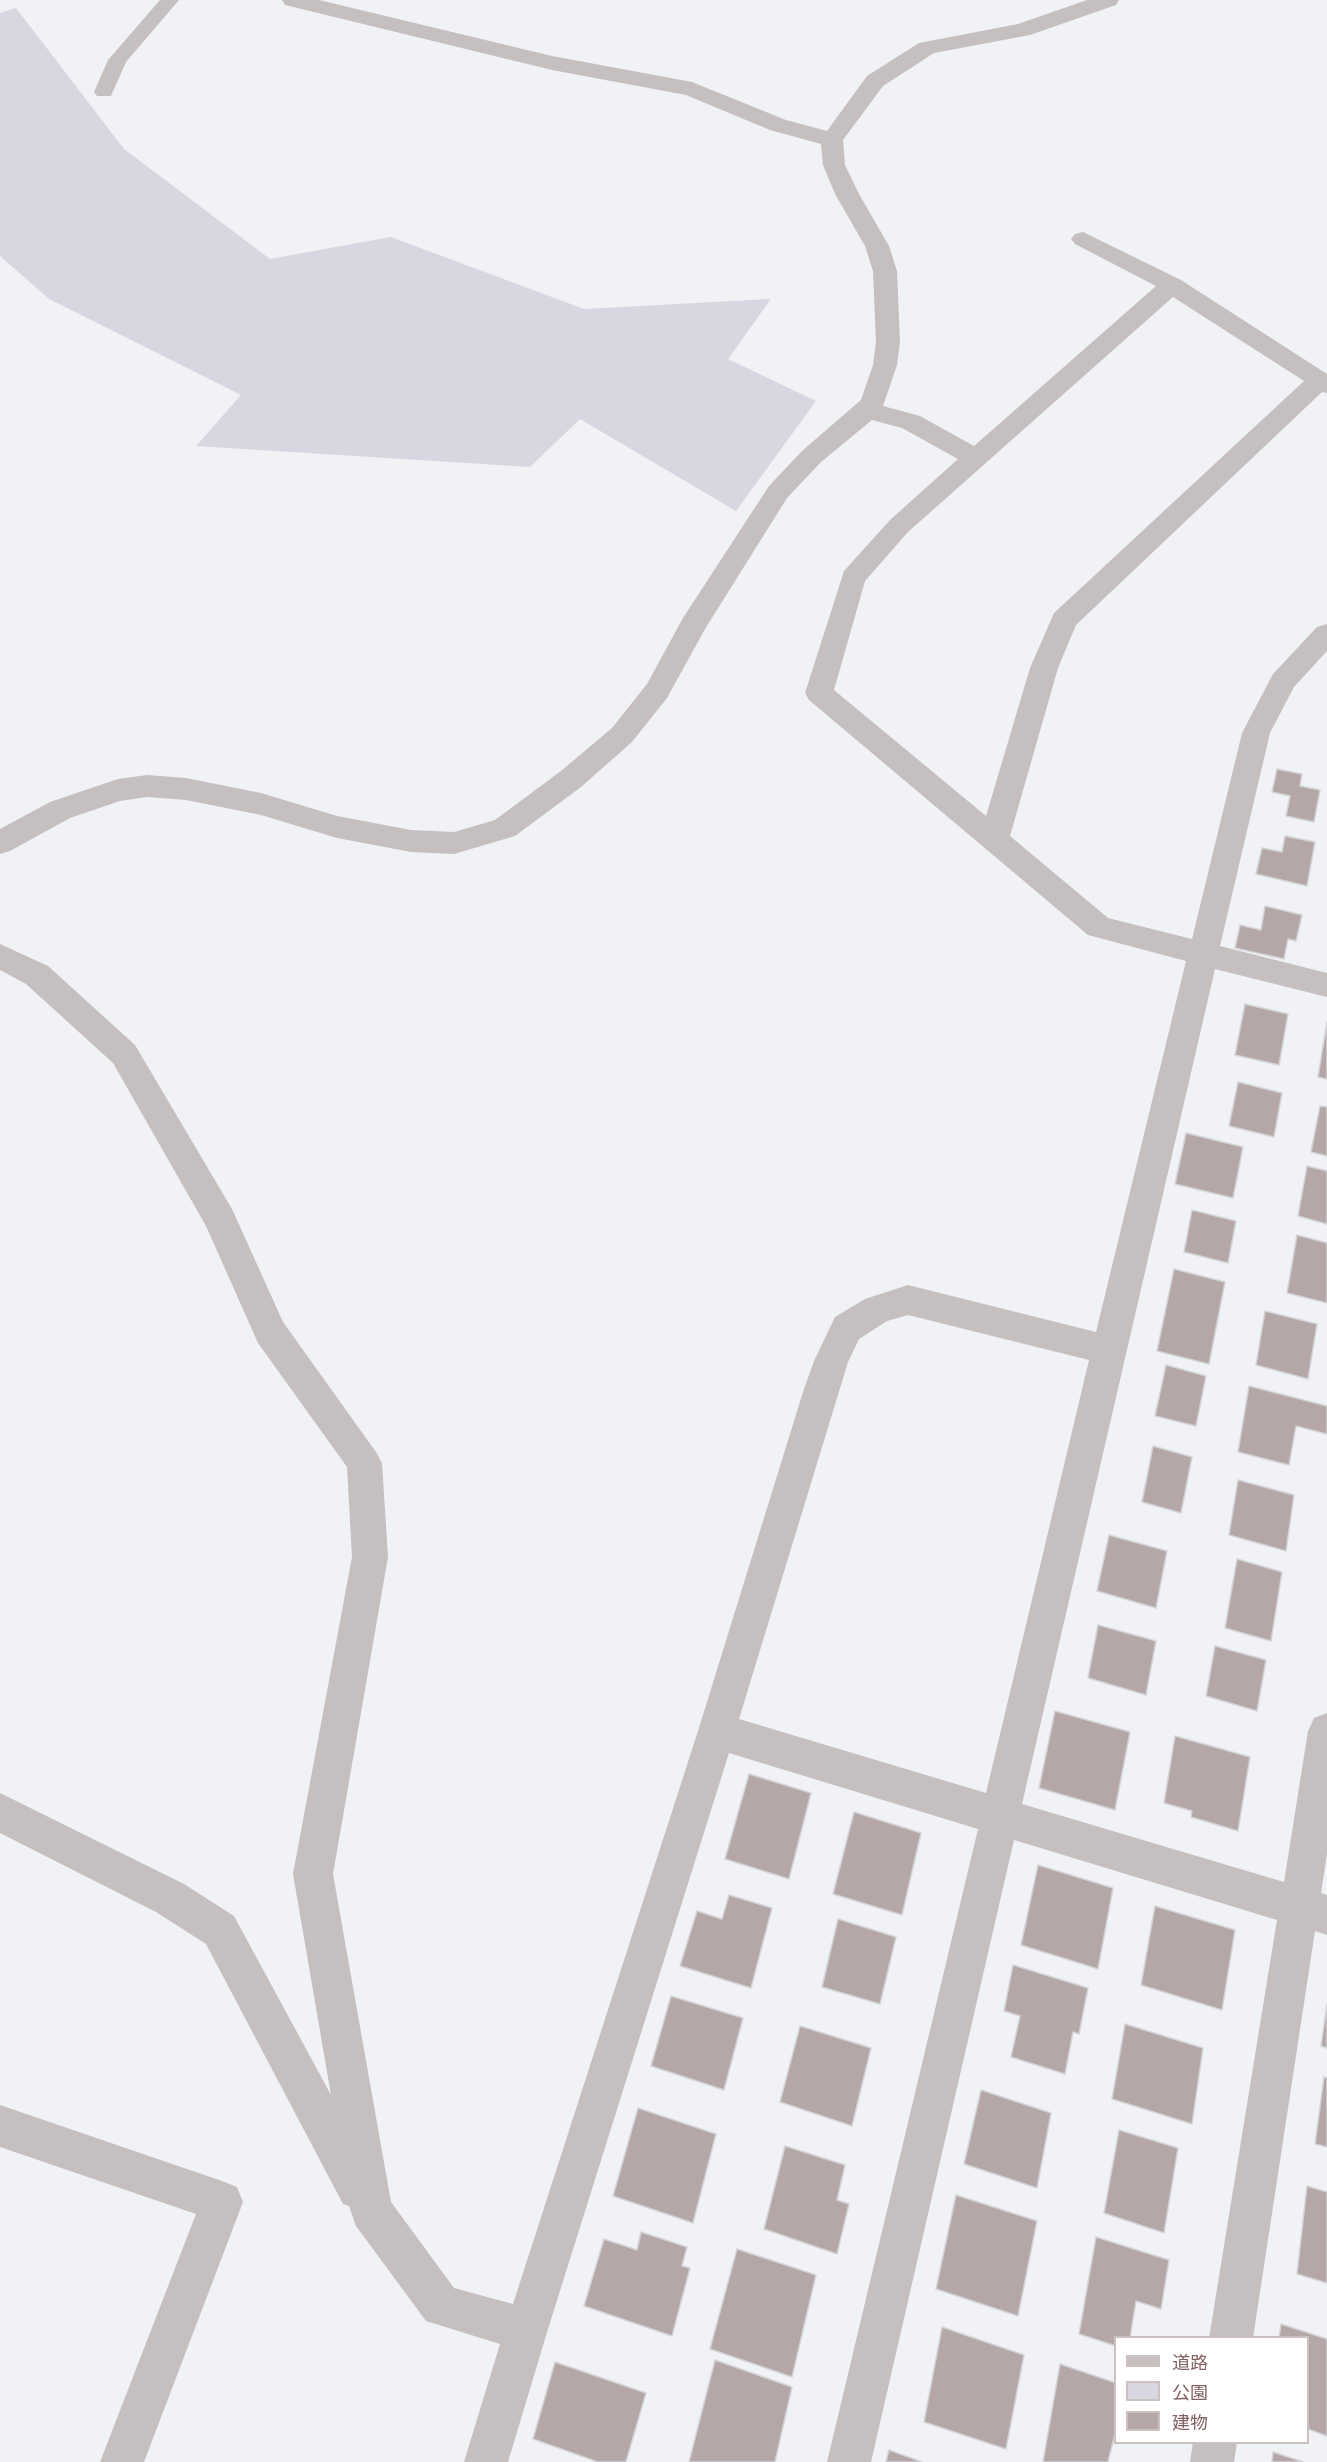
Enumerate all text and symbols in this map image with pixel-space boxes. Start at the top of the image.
legend [1114,2336,1309,2444]
text: 道路 [1172,2350,1208,2374]
text: 公園 [1172,2380,1208,2404]
text: 建物 [1172,2410,1208,2434]

